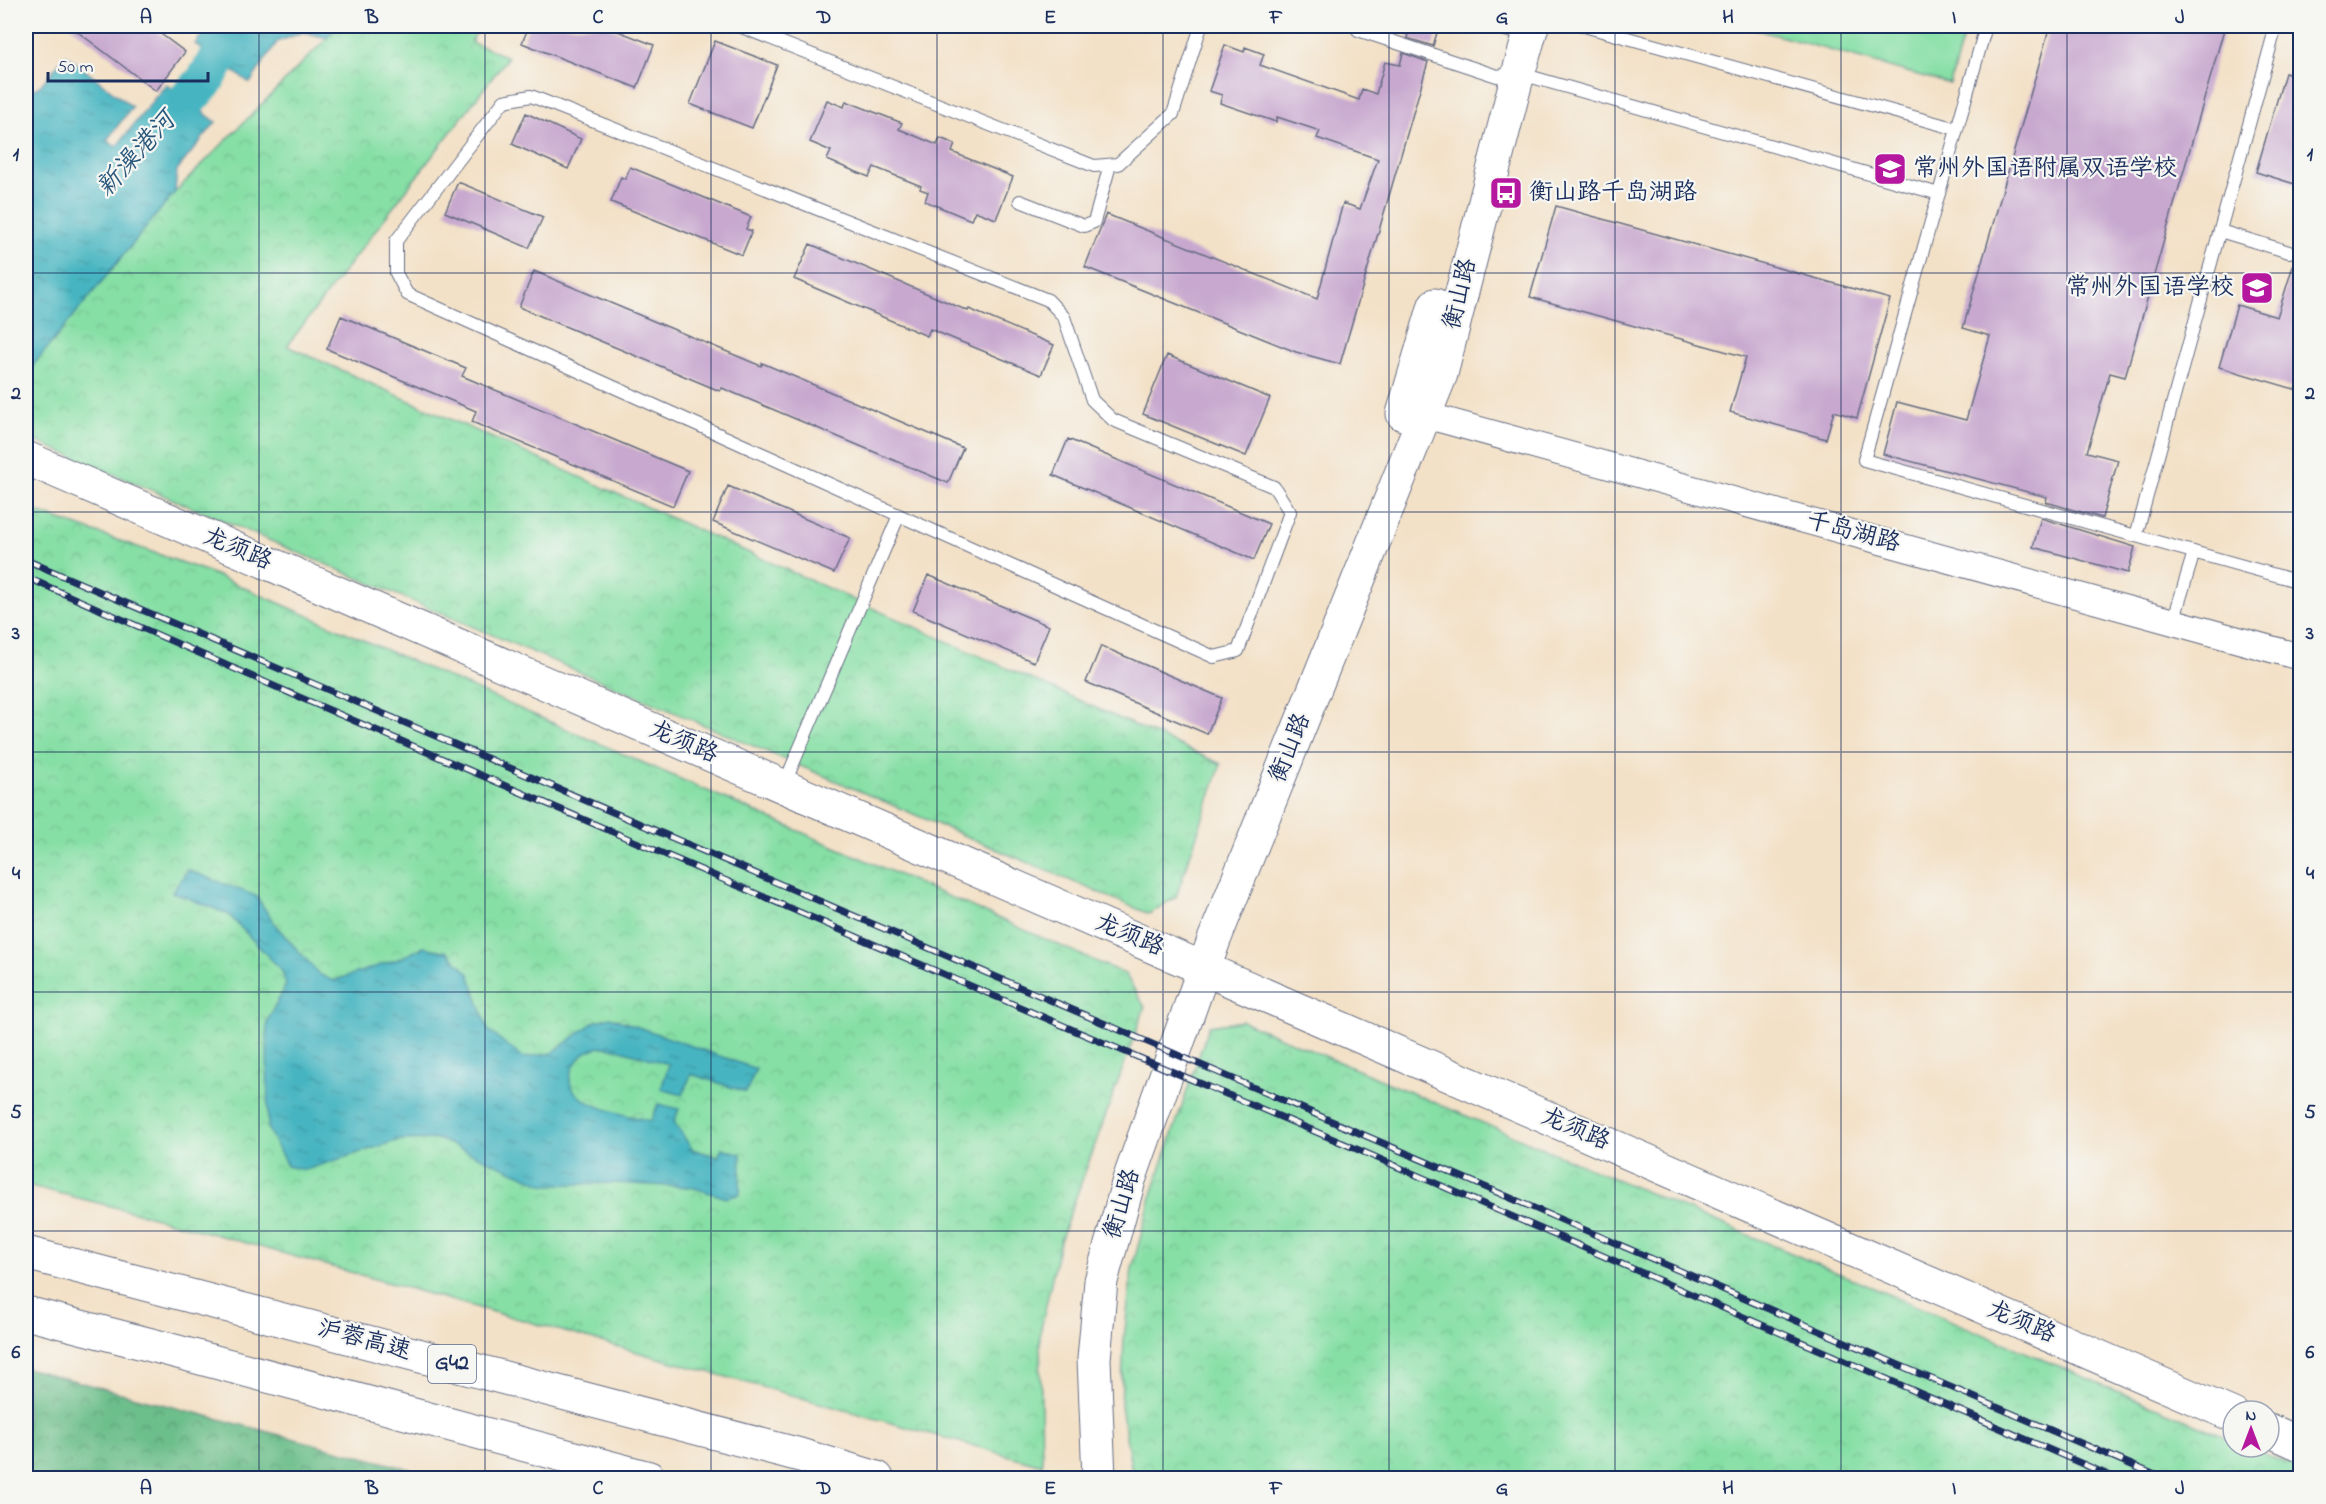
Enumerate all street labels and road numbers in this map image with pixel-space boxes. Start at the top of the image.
street label: 衡山路 [1435,255,1487,333]
street label: 千岛湖路 [1802,504,1904,562]
street label: 龙须路 [197,520,277,580]
street label: 衡山路 [1261,708,1321,788]
street label: 龙须路 [643,713,723,773]
street label: 龙须路 [1089,906,1169,966]
street label: 龙须路 [1535,1100,1615,1160]
street label: 衡山路 [1096,1164,1150,1244]
street label: 龙须路 [1981,1293,2061,1353]
street label: 沪蓉高速 [313,1312,415,1370]
road number: G42 [428,1345,476,1383]

